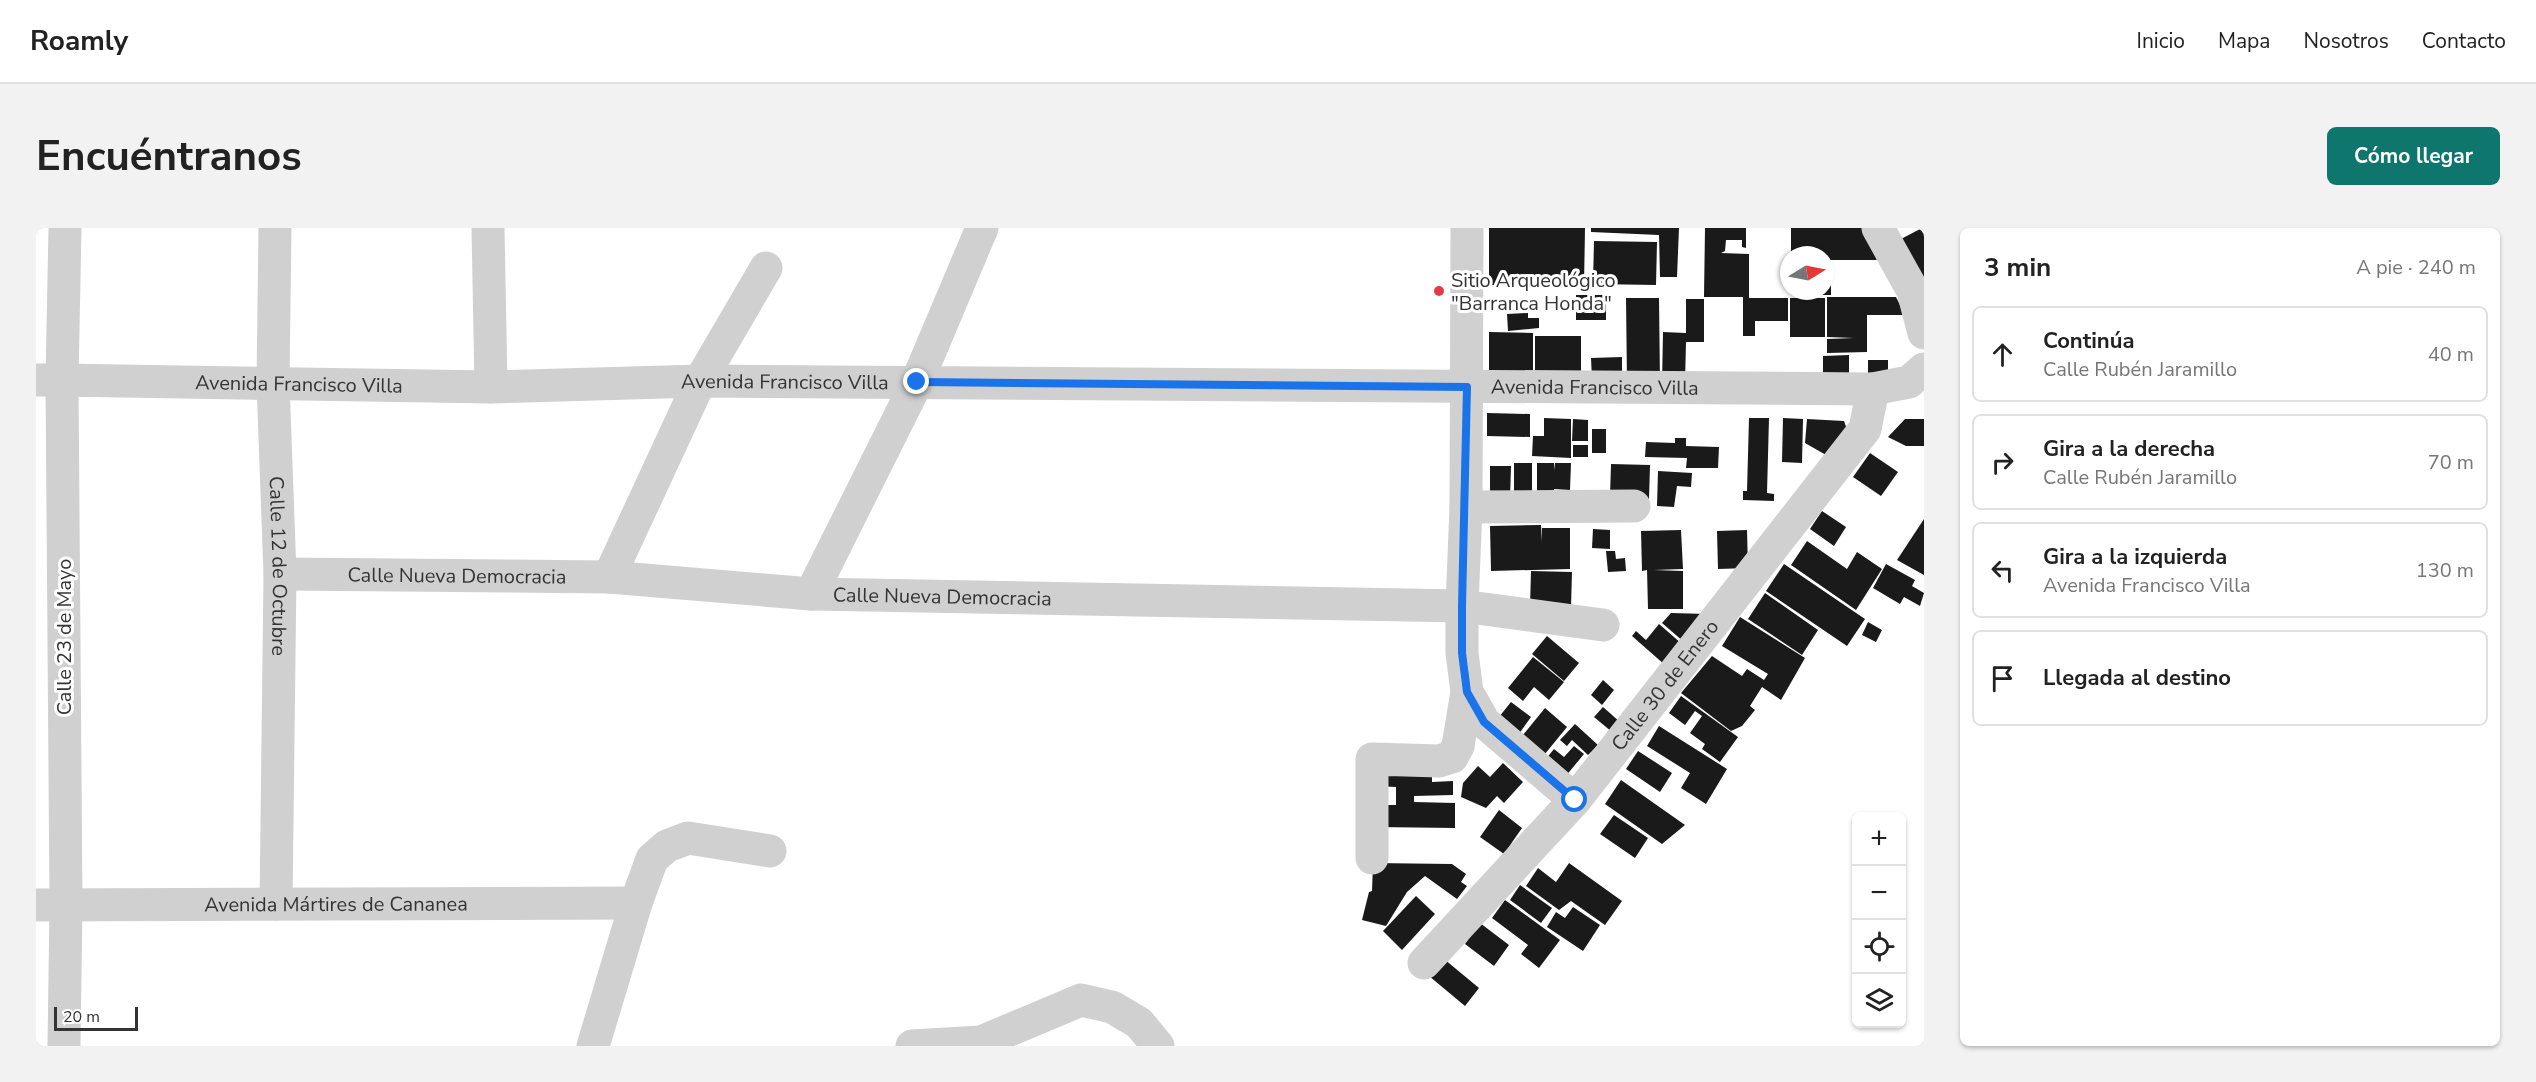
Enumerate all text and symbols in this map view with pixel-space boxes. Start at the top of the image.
text: Roamly [30,22,128,60]
text: Inicio [2137,27,2185,55]
text: Mapa [2218,27,2270,55]
text: Nosotros [2303,27,2389,55]
text: Contacto [2422,27,2506,55]
button: Cómo llegar [2327,127,2500,185]
text: Encuéntranos [36,128,302,185]
north arrow [1780,246,1834,300]
text: 3 min [1984,250,2051,285]
text: A pie · 240 m [2356,254,2476,281]
place label: Sitio Arqueológico "Barranca Honda" [1451,267,1616,317]
marker: Sitio Arqueológico "Barranca Honda" [1432,284,1446,298]
text: Continúa [2043,326,2134,356]
icon: ahead [1986,338,2019,371]
text: 40 m [2428,341,2474,368]
text: Calle Rubén Jaramillo [2043,356,2237,383]
street label: Avenida Francisco Villa [681,368,889,396]
route end [903,368,929,394]
street label: Avenida Francisco Villa [195,369,403,400]
street label: Avenida Francisco Villa [1491,373,1699,402]
text: Gira a la derecha [2043,434,2215,464]
icon: right [1986,446,2019,479]
text: 70 m [2428,449,2474,476]
text: Calle Rubén Jaramillo [2043,464,2237,491]
street label: Calle 12 de Octubre [262,475,293,656]
text: Gira a la izquierda [2043,542,2227,572]
icon: left [1986,554,2019,587]
text: 130 m [2416,557,2474,584]
street label: Calle 23 de Mayo [51,559,78,715]
street label: Calle Nueva Democracia [347,562,567,591]
text: Avenida Francisco Villa [2043,572,2251,599]
street label: Calle Nueva Democracia [833,581,1052,612]
street label: Calle 30 de Enero [1605,614,1725,757]
icon: arrive [1986,662,2019,695]
text: Llegada al destino [2043,663,2231,693]
route start [1561,786,1587,812]
map controls [1852,812,1906,1028]
button: + [1852,812,1906,866]
button: − [1852,866,1906,920]
street label: Avenida Mártires de Cananea [204,891,468,918]
button: locate [1852,920,1906,974]
button: layers [1852,974,1906,1028]
scale bar [54,1004,138,1032]
text: 20 m [63,1006,100,1028]

